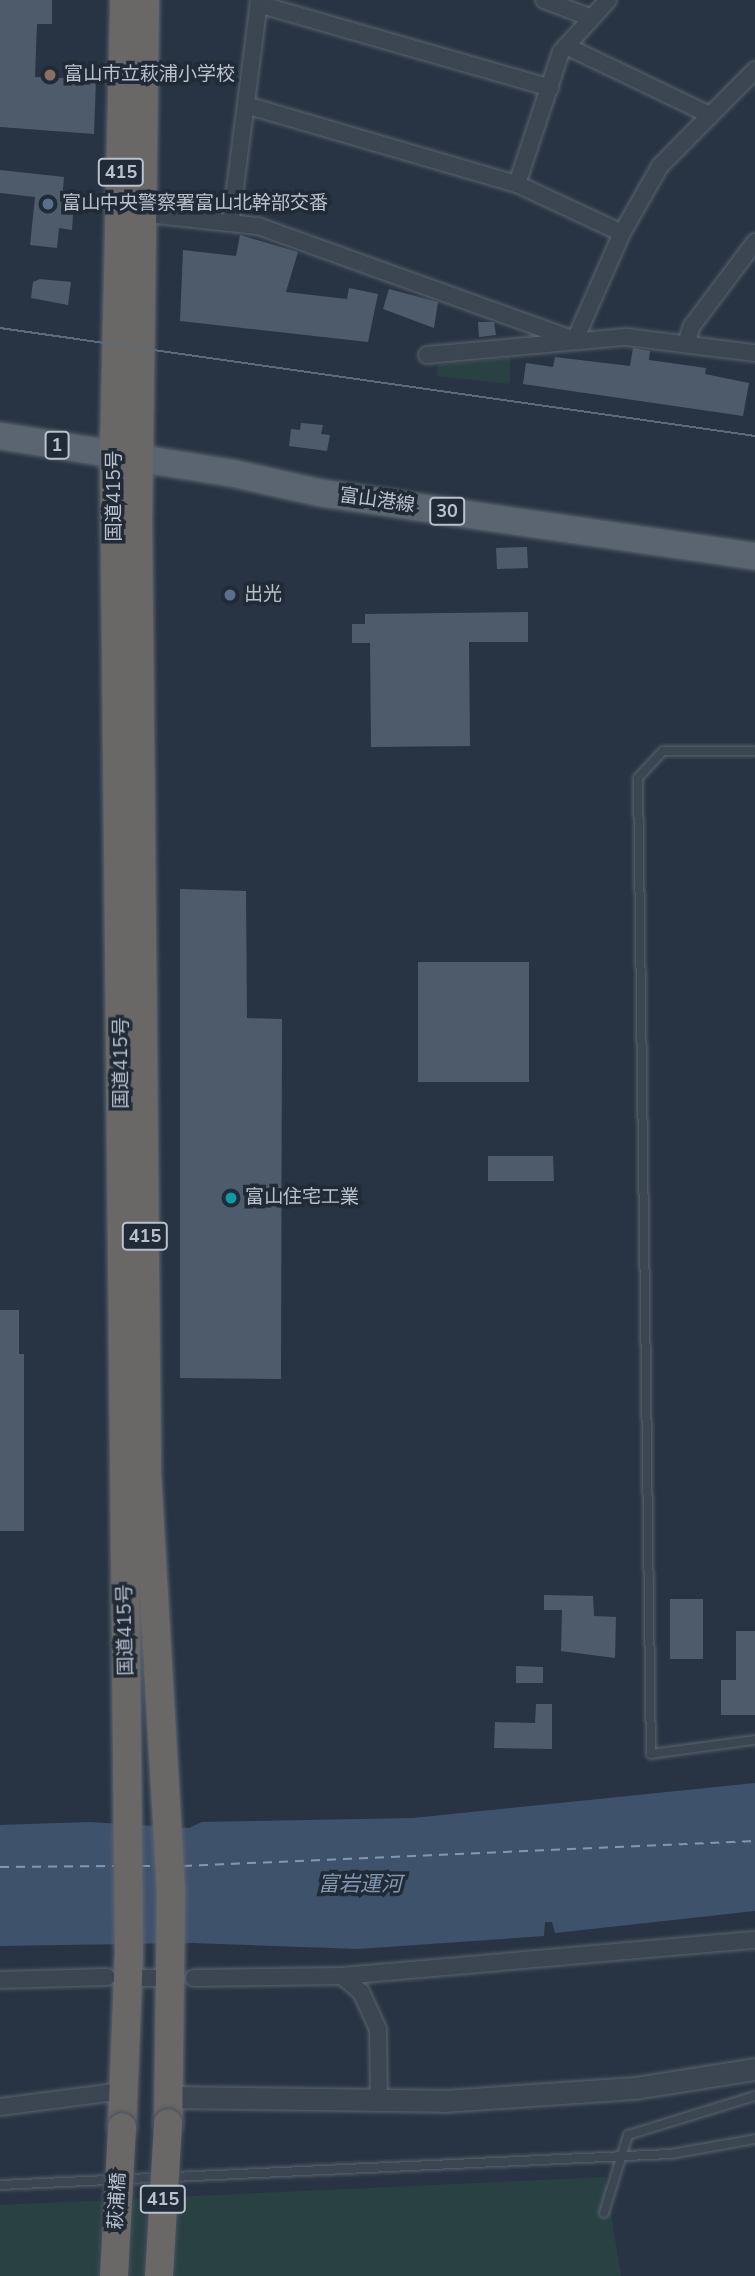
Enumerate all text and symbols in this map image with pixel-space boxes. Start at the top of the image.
place label: 富山市立萩浦小学校 [64,64,235,86]
marker: 富山市立萩浦小学校 [42,67,58,83]
road number: 415 [96,158,146,187]
place label: 富山中央警察署富山北幹部交番 [62,193,328,215]
marker: 富山中央警察署富山北幹部交番 [40,196,56,212]
road number: 1 [43,430,71,460]
street label: 国道415号 [104,450,126,542]
street label: 富山港線 [338,484,416,518]
road number: 30 [428,496,466,526]
place label: 出光 [244,584,282,606]
marker: 出光 [222,587,238,603]
street label: 国道415号 [111,1017,133,1109]
place label: 富山住宅工業 [245,1187,359,1209]
marker: 富山住宅工業 [223,1190,239,1206]
road number: 415 [120,1222,170,1251]
street label: 国道415号 [114,1584,138,1676]
water label: 富岩運河 [318,1871,402,1897]
street label: 萩浦橋 [105,2172,131,2230]
road number: 415 [138,2185,188,2214]

